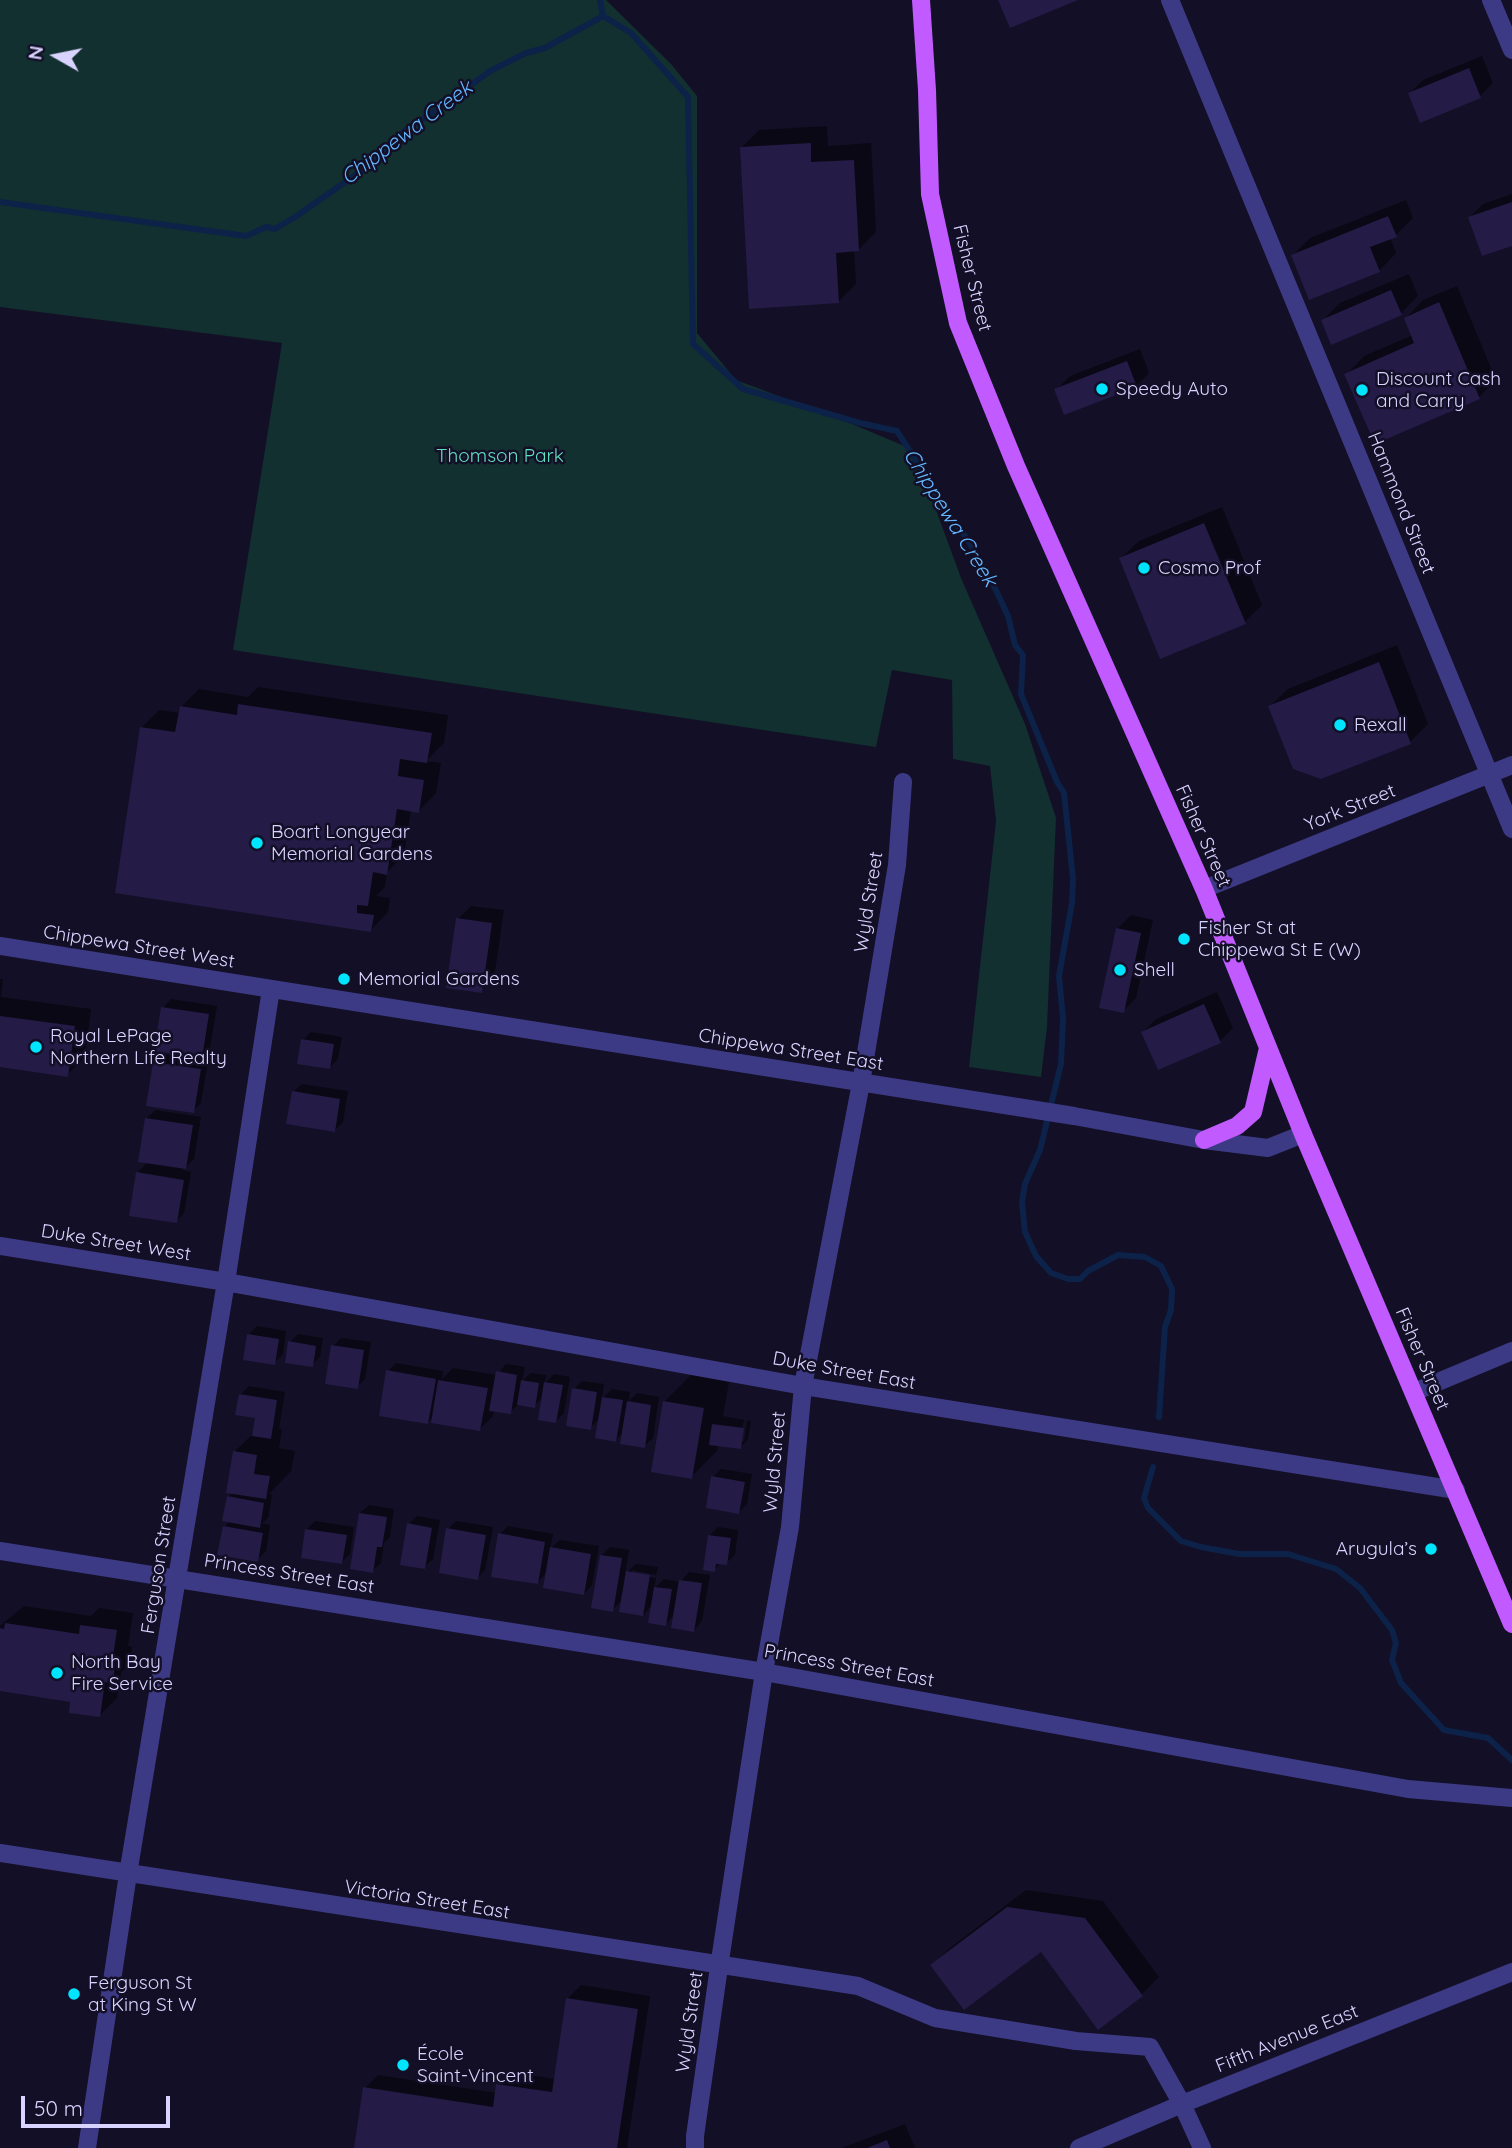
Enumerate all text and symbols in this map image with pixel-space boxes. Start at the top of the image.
north arrow [21,21,91,91]
text: N [22,44,48,61]
water label: Chippewa Creek [336,75,478,191]
street label: Fisher Street [948,222,996,334]
place label: Discount Cash and Carry [1376,368,1501,412]
place label: Speedy Auto [1116,378,1228,400]
marker: Speedy Auto [1094,381,1110,397]
marker: Discount Cash and Carry [1354,382,1370,398]
street label: Hammond Street [1362,429,1440,577]
water label: Chippewa Creek [897,444,1003,592]
park label: Thomson Park [436,445,564,467]
place label: Cosmo Prof [1158,557,1261,579]
marker: Cosmo Prof [1136,560,1152,576]
place label: Rexall [1354,714,1407,736]
marker: Rexall [1332,717,1348,733]
street label: York Street [1301,779,1399,837]
street label: Fisher Street [1170,781,1236,891]
place label: Boart Longyear Memorial Gardens [271,821,433,865]
marker: Boart Longyear Memorial Gardens [249,835,265,851]
street label: Wyld Street [850,850,888,954]
place label: Fisher St at Chippewa St E (W) [1198,917,1361,961]
street label: Chippewa Street West [42,921,236,973]
marker: Fisher St at Chippewa St E (W) [1176,931,1192,947]
place label: Shell [1134,959,1175,981]
marker: Shell [1112,962,1128,978]
place label: Memorial Gardens [358,968,520,990]
marker: Memorial Gardens [336,971,352,987]
street label: Chippewa Street East [697,1024,885,1076]
place label: Royal LePage Northern Life Realty [50,1025,227,1069]
marker: Royal LePage Northern Life Realty [28,1039,44,1055]
street label: Duke Street West [39,1220,193,1266]
street label: Fisher Street [1390,1304,1454,1414]
street label: Duke Street East [771,1347,917,1395]
street label: Wyld Street [759,1410,791,1514]
street label: Ferguson Street [137,1494,181,1636]
place label: Arugula’s [1336,1538,1417,1560]
marker: Arugula’s [1423,1541,1439,1557]
street label: Princess Street East [202,1549,376,1599]
street label: Princess Street East [762,1640,936,1692]
place label: North Bay Fire Service [71,1651,173,1695]
marker: North Bay Fire Service [49,1665,65,1681]
street label: Victoria Street East [343,1876,511,1924]
street label: Wyld Street [672,1970,708,2074]
place label: Ferguson St at King St W [88,1972,197,2016]
marker: Ferguson St at King St W [66,1986,82,2002]
street label: Fifth Avenue East [1212,2000,1362,2078]
place label: École Saint-Vincent [417,2043,534,2087]
marker: École Saint-Vincent [395,2057,411,2073]
scale bar [24,2082,173,2126]
text: 50 m [34,2095,83,2121]

